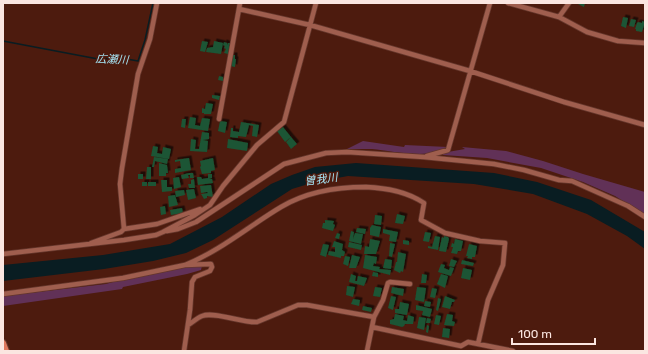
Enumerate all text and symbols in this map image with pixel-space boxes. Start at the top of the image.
water label: 広瀬川 [95,52,130,67]
water label: 曽我川 [304,171,339,188]
scale bar [512,320,595,346]
text: 100 m [518,327,552,341]

